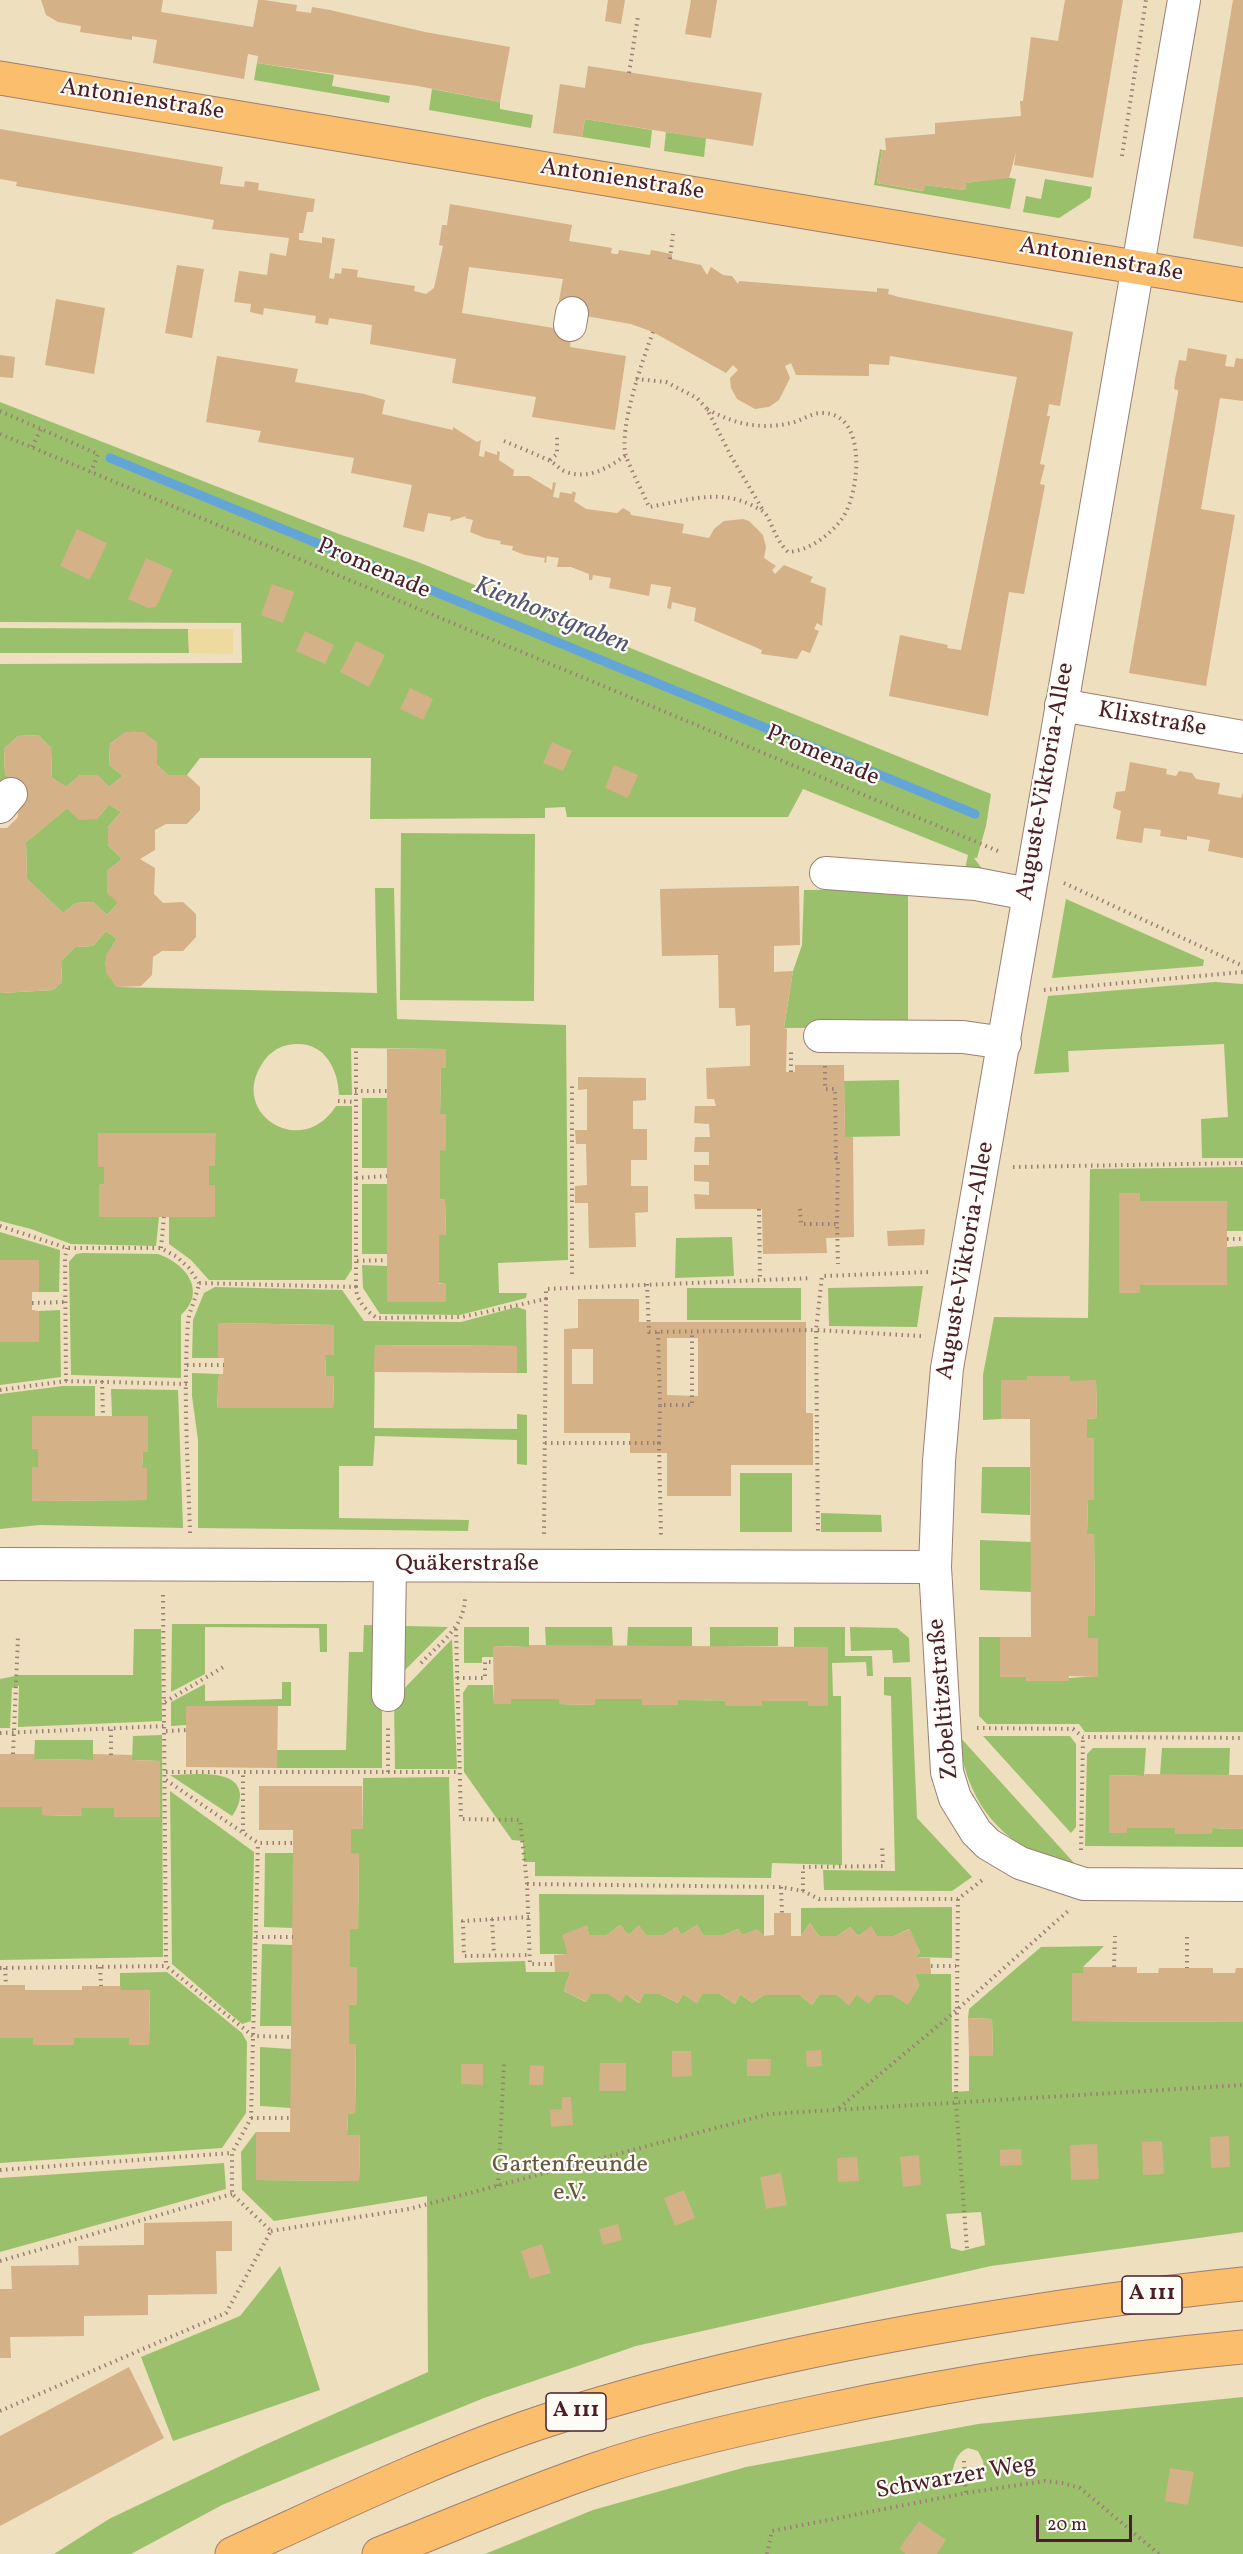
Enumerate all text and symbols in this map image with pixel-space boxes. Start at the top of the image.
street label: Antonienstraße [58,74,226,128]
street label: Antonienstraße [538,154,706,208]
street label: Antonienstraße [1017,232,1185,290]
street label: Promenade [312,533,434,607]
water label: Kienhorstgraben [469,572,633,662]
street label: Auguste-Viktoria-Allee [1012,661,1082,903]
street label: Klixstraße [1096,697,1208,745]
street label: Promenade [761,720,883,794]
street label: Auguste-Viktoria-Allee [932,1140,1002,1382]
street label: Quäkerstraße [395,1552,539,1580]
street label: Zobeltitzstraße [924,1617,966,1781]
park label: Gartenfreunde e.V. [492,2153,648,2209]
road number: A 111 [1122,2276,1182,2314]
road number: A 111 [546,2393,606,2431]
street label: Schwarzer Weg [874,2451,1038,2507]
scale bar [1039,2503,1135,2541]
text: 20 m [1047,2513,1087,2538]

